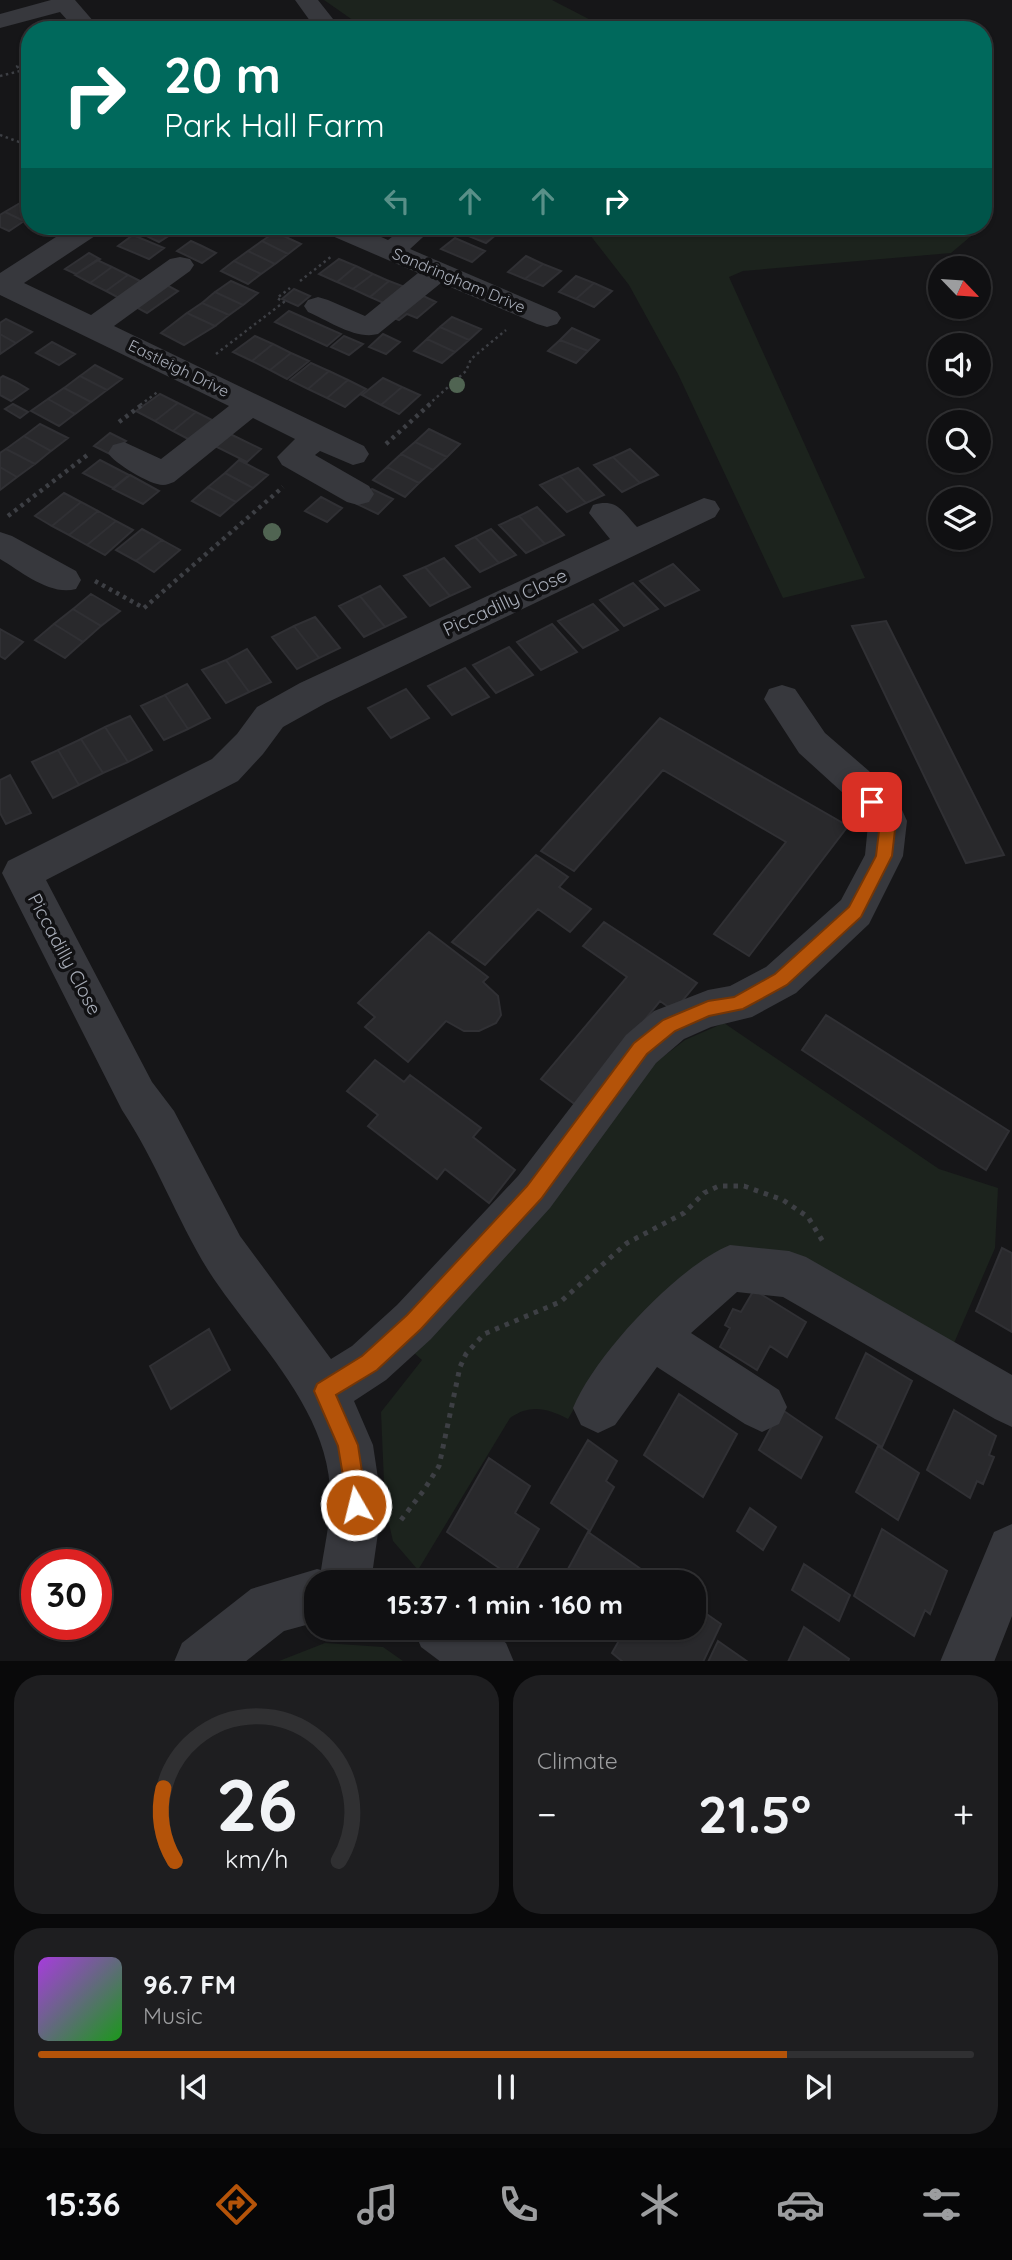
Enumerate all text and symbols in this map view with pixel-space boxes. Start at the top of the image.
text: 20 m [164,44,281,105]
icon: right [49,49,140,140]
text: Park Hall Farm [164,105,385,145]
icon: left [378,182,416,220]
icon: ahead [451,182,489,220]
icon: ahead [524,182,562,220]
icon: right [597,182,635,220]
street label: Sandringham Drive [389,243,529,317]
north arrow [928,256,990,318]
map controls [928,256,991,550]
button: sound [928,333,991,396]
street label: Eastleigh Drive [125,335,233,401]
button: search [928,410,991,473]
button: layers [928,487,991,550]
street label: Piccadilly Close [439,563,571,641]
pin [842,772,902,832]
icon: arrive [853,783,891,821]
street label: Piccadilly Close [23,889,107,1019]
position arrow [319,1468,393,1542]
speed limit sign: 30 [21,1549,112,1640]
text: 15:37 · 1 min · 160 m [387,1588,623,1621]
text: Climate [537,1746,618,1775]
text: 26 [216,1758,297,1849]
text: 21.5° [698,1781,811,1846]
text: − [537,1790,557,1838]
text: + [953,1790,974,1838]
text: km/h [225,1842,288,1873]
text: 96.7 FM [143,1968,236,2001]
text: Music [143,2001,203,2030]
icon: previous [175,2068,213,2106]
icon: pause [487,2068,525,2106]
icon: next [799,2068,837,2106]
icon: directions [212,2180,261,2229]
icon: music [353,2180,402,2229]
icon: phone [494,2180,543,2229]
icon: climate [635,2180,684,2229]
icon: car [776,2180,825,2229]
icon: filters [917,2180,966,2229]
text: 15:36 [46,2184,120,2224]

